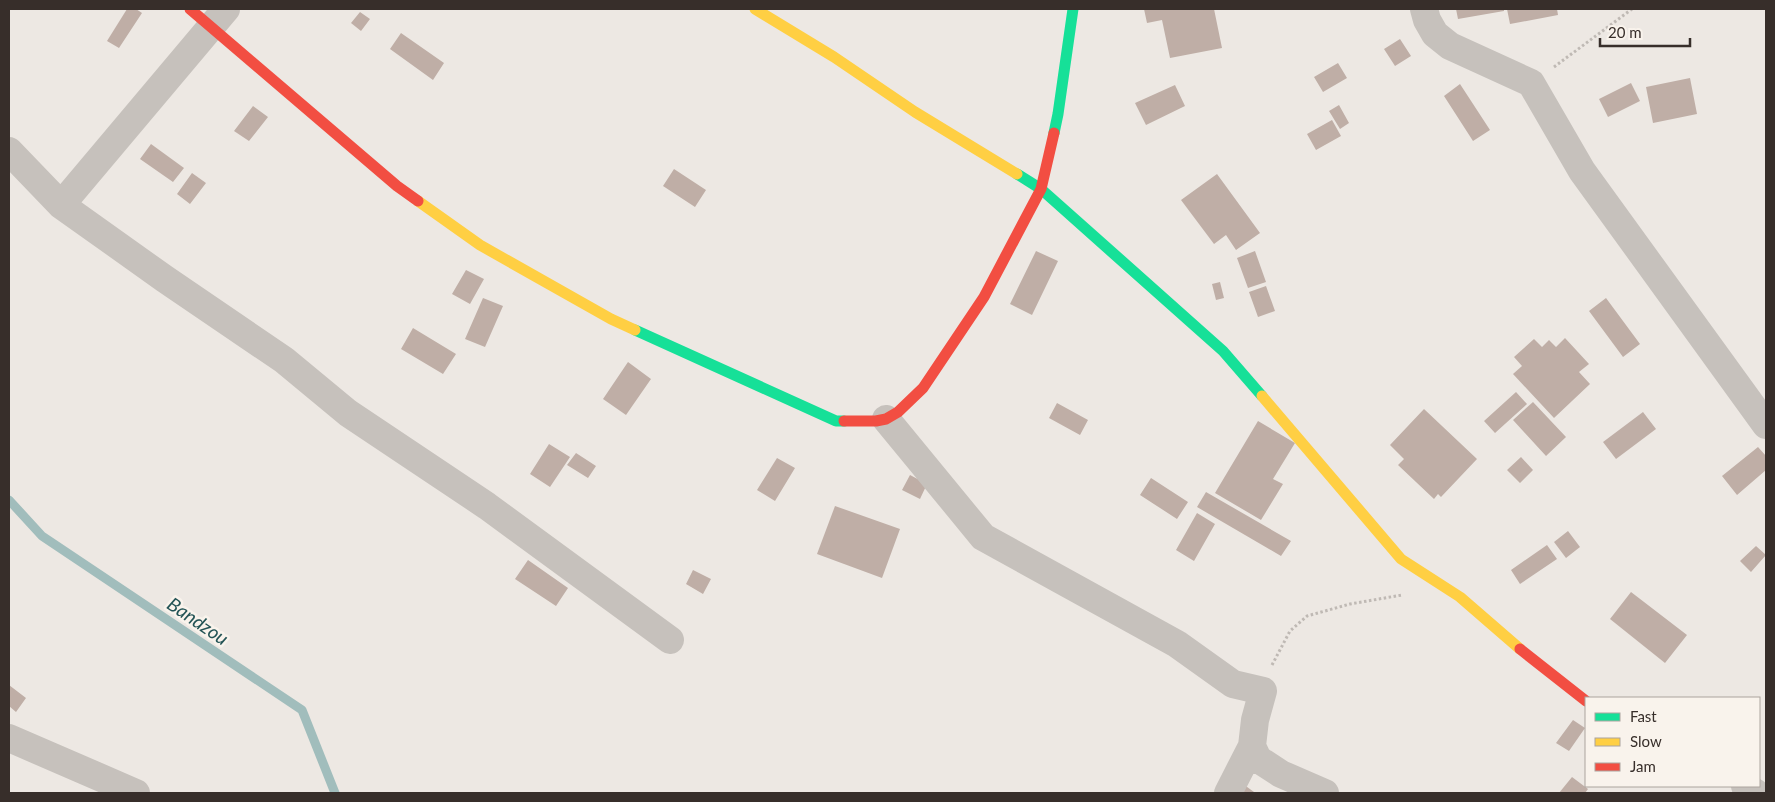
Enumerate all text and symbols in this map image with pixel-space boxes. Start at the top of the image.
scale bar [1600,15,1690,47]
text: 20 m [1608,23,1642,41]
water label: Bandzou [163,592,233,649]
legend [1585,697,1760,787]
text: Fast [1630,707,1657,725]
text: Slow [1630,732,1662,750]
text: Jam [1630,757,1656,775]

